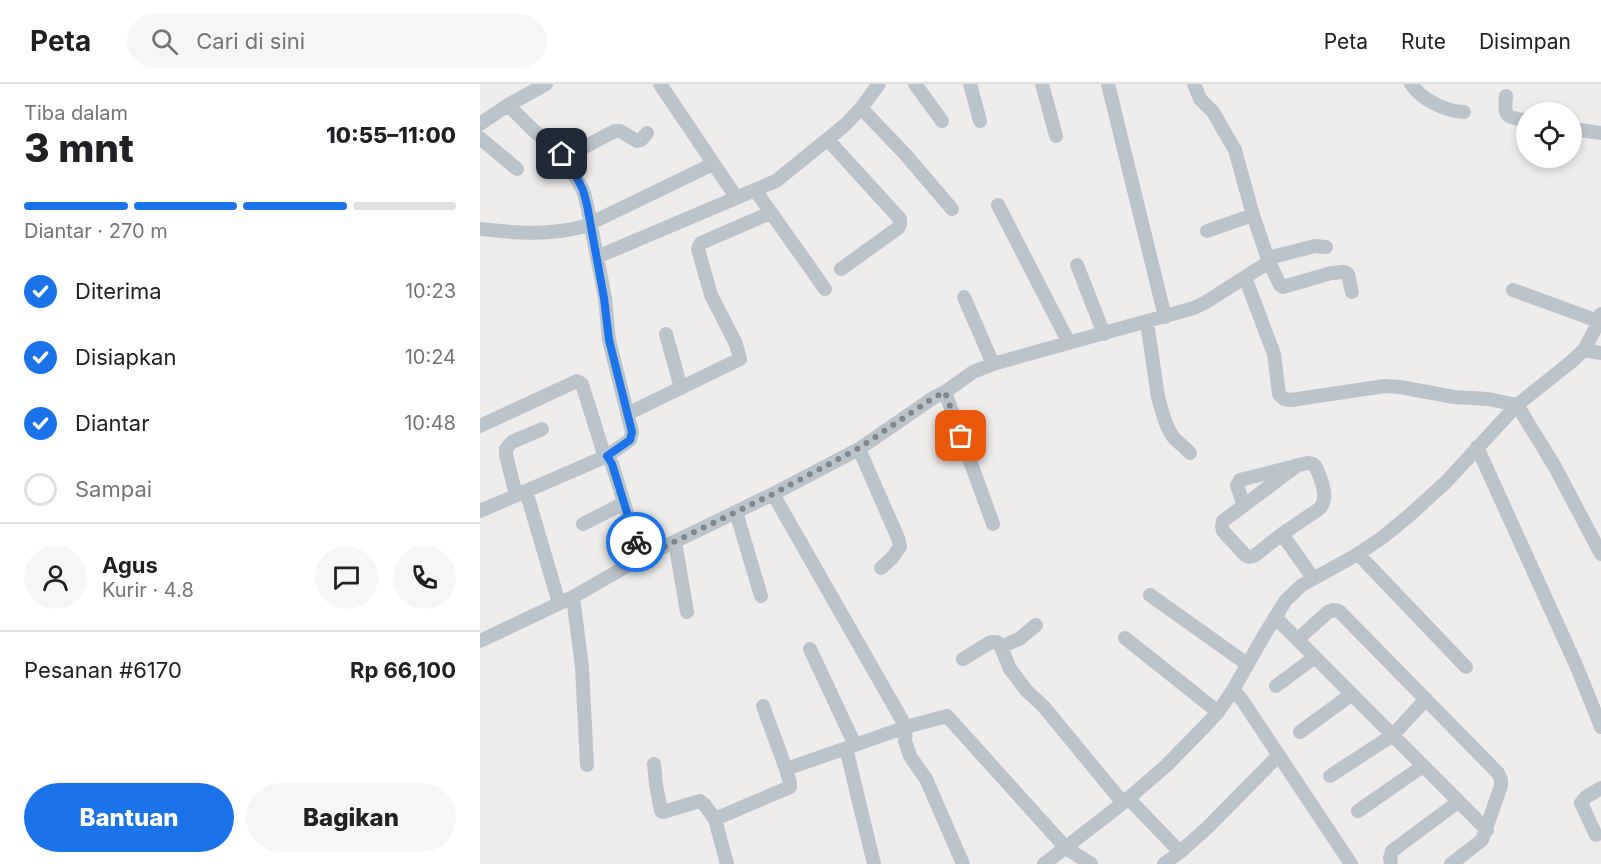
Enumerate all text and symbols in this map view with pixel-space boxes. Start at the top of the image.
search box [127,14,547,68]
text: Peta [30,24,91,58]
icon: search [148,25,181,58]
text: Cari di sini [196,28,305,54]
text: Peta [1324,29,1368,54]
text: Rute [1401,29,1446,54]
text: Disimpan [1479,29,1571,54]
text: Tiba dalam [24,101,128,125]
map controls [1516,102,1582,168]
button: locate [1516,102,1582,168]
text: 10:55–11:00 [326,122,456,148]
text: 3 mnt [24,124,134,171]
pin [536,128,587,179]
icon: home [545,137,578,170]
text: Diantar · 270 m [24,219,168,243]
icon: check [24,275,57,308]
text: Diterima [75,278,162,304]
text: 10:23 [405,279,456,303]
icon: check [24,341,57,374]
text: Disiapkan [75,344,176,370]
text: 10:24 [405,345,456,369]
icon: check [24,407,57,440]
text: Diantar [75,410,150,436]
pin [935,410,986,461]
text: 10:48 [404,411,456,435]
icon: bag [944,419,977,452]
text: Sampai [75,476,152,502]
courier [606,512,666,572]
icon: bike [620,526,653,559]
button: person [24,546,87,609]
button: chat [315,546,378,609]
button: phone [393,546,456,609]
text: Agus [102,552,158,578]
text: Kurir · 4.8 [102,578,194,602]
text: Pesanan #6170 [24,657,182,683]
text: Rp 66,100 [350,657,456,683]
button: Bantuan [24,783,234,852]
button: Bagikan [246,783,456,852]

